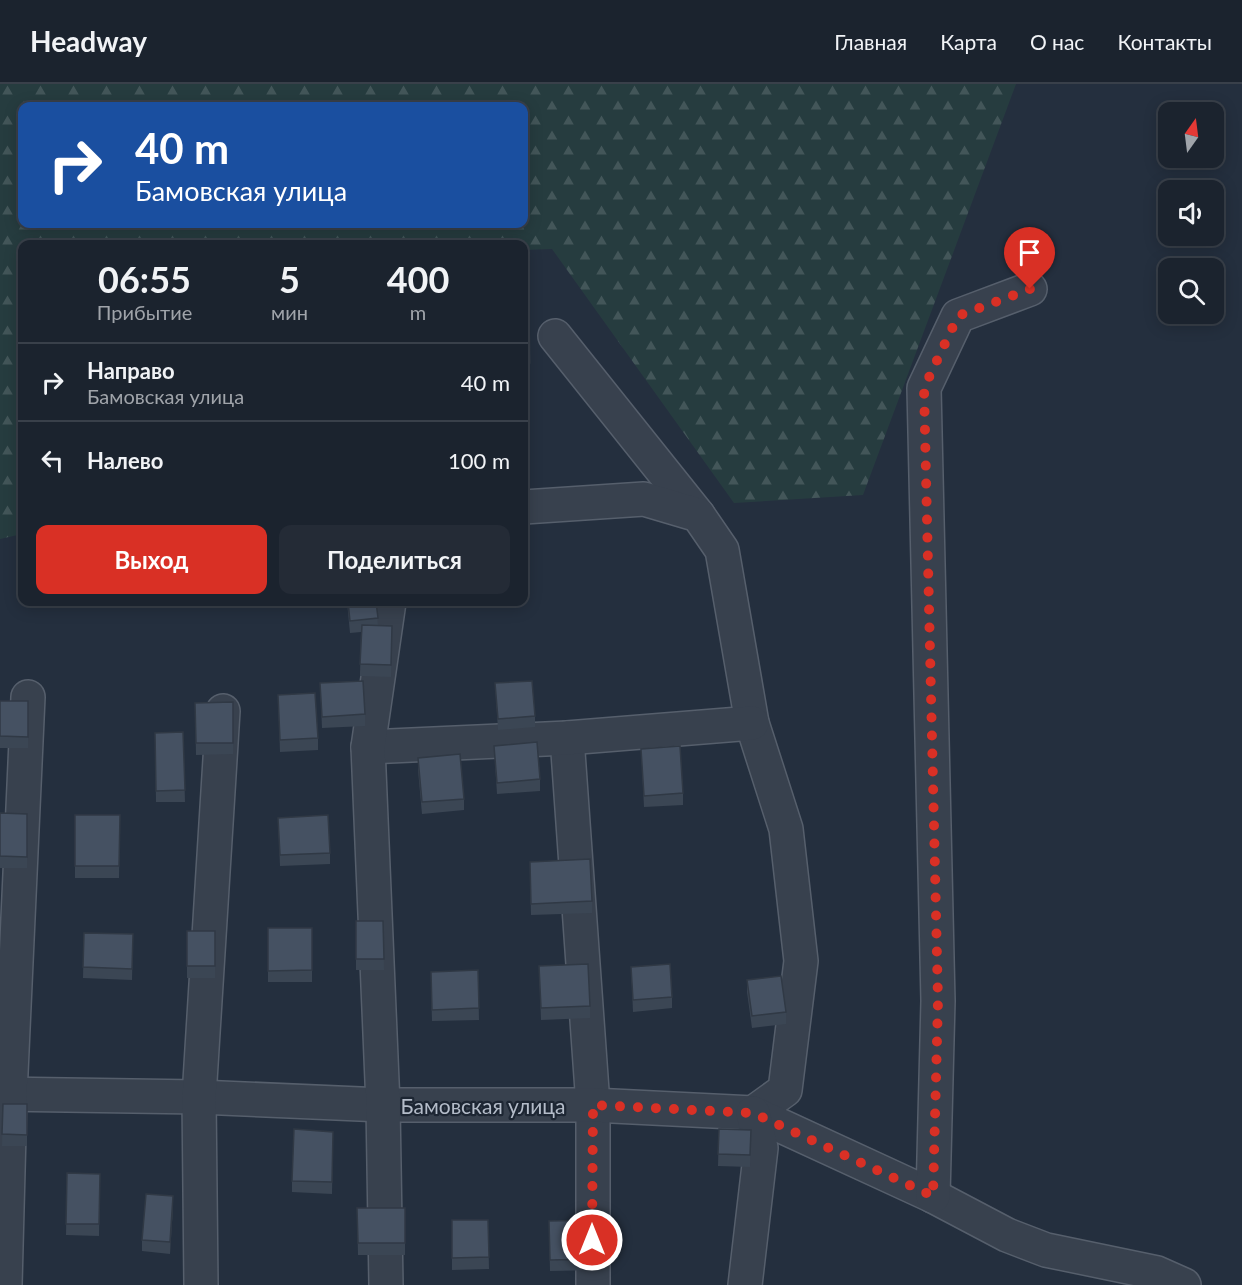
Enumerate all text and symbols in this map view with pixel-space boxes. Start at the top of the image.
text: Headway [30,24,147,58]
text: Главная [834,29,907,54]
text: Карта [940,29,997,54]
text: О нас [1030,29,1084,54]
text: Контакты [1117,29,1212,54]
north arrow [1158,102,1224,168]
map controls [1158,102,1224,324]
text: 40 m [135,123,229,173]
icon: right [36,126,114,204]
text: Бамовская улица [135,174,347,207]
button: sound [1158,180,1224,246]
pin [1004,227,1055,289]
icon: arrive [1013,236,1046,269]
text: 06:55 [98,257,191,301]
text: 5 [279,257,300,301]
text: 400 [387,257,449,301]
button: search [1158,258,1224,324]
text: Прибытие [97,300,192,324]
text: мин [271,300,308,324]
text: m [410,300,426,324]
text: Направо [87,357,175,384]
icon: right [36,366,69,399]
text: 40 m [461,369,510,396]
text: Бамовская улица [87,384,244,408]
icon: left [36,444,69,477]
text: Налево [87,447,163,474]
text: 100 m [448,447,510,474]
button: Выход [36,525,267,594]
button: Поделиться [279,525,510,594]
street label: Бамовская улица [401,1093,565,1118]
position arrow [560,1208,624,1272]

